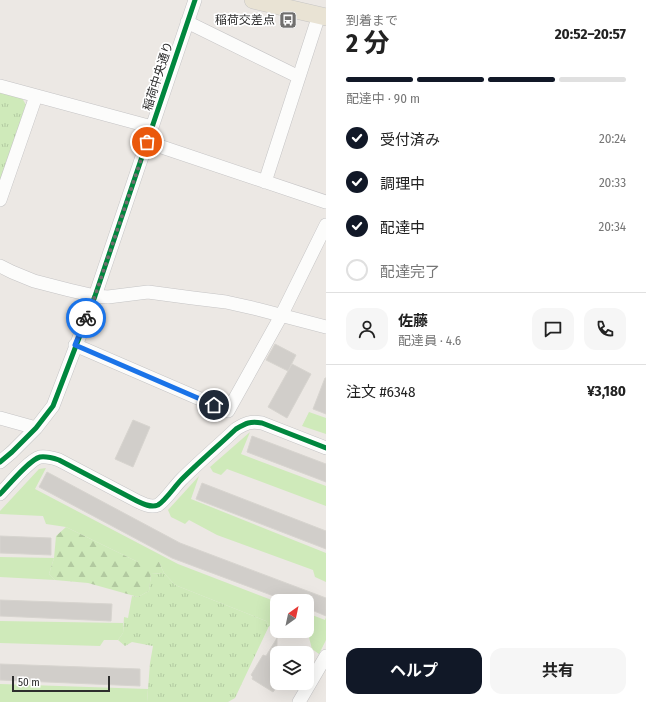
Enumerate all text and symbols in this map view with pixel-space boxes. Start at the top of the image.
bus stop icon: 稲荷交差点 [278,10,298,30]
place label: 稲荷交差点 [215,13,275,27]
text: 到着まで [346,13,398,28]
text: 20:52–20:57 [555,25,626,43]
text: 2 分 [346,28,389,59]
street label: 稲荷中央通り [140,40,176,112]
text: 配達中 · 90 m [346,91,420,106]
pin [130,125,164,159]
icon: check [346,127,368,149]
icon: bag [136,131,158,153]
text: 受付済み [380,131,440,149]
text: 20:24 [599,131,626,146]
icon: check [346,171,368,193]
text: 調理中 [380,175,425,193]
text: 20:33 [599,175,626,190]
icon: check [346,215,368,237]
text: 配達中 [380,219,425,237]
text: 20:34 [599,219,626,234]
text: 配達完了 [380,263,440,281]
courier [66,298,106,338]
icon: bike [75,307,97,329]
button: person [346,308,388,350]
button: chat [532,308,574,350]
button: phone [584,308,626,350]
text: 佐藤 [398,312,428,330]
text: 配達員 · 4.6 [398,333,461,348]
text: ¥3,180 [587,382,626,400]
text: 注文 #6348 [346,383,415,401]
pin [197,388,231,422]
icon: home [203,394,225,416]
north arrow [270,594,314,638]
map controls [270,594,314,690]
button: layers [270,646,314,690]
button: ヘルプ [346,648,482,694]
button: 共有 [490,648,626,694]
scale bar [12,674,110,693]
text: 50 m [18,676,40,689]

